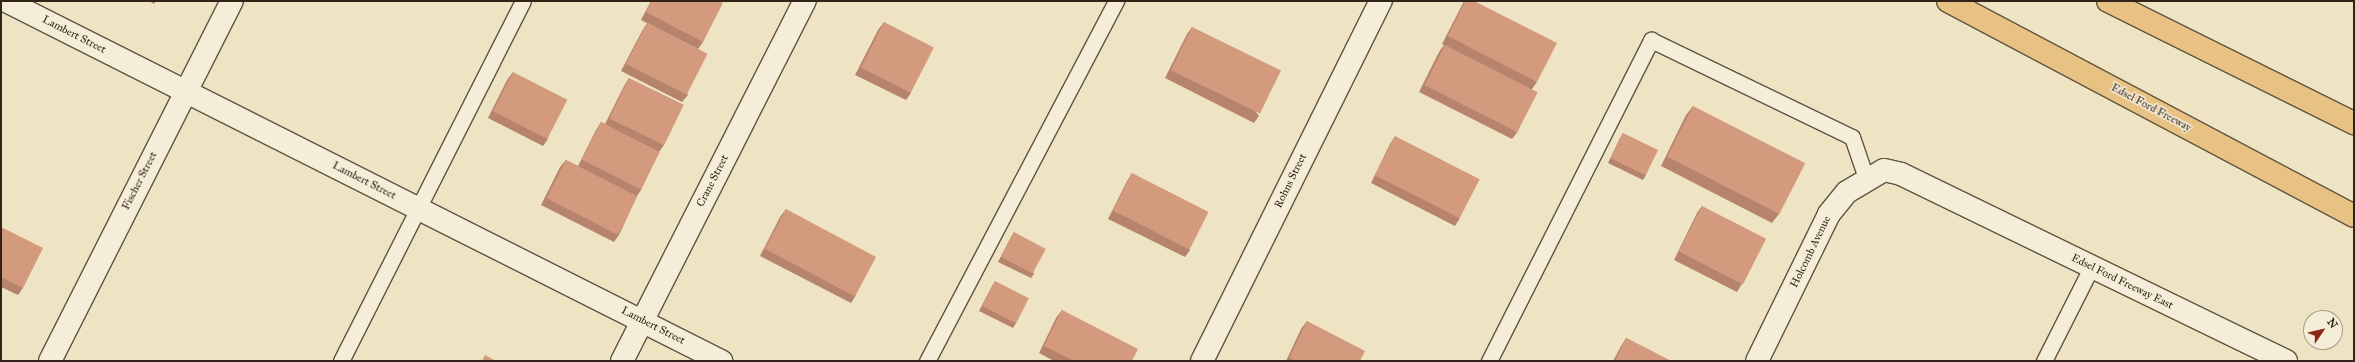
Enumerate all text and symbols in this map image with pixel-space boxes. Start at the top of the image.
street label: Lambert Street [40,13,108,57]
street label: Edsel Ford Freeway [2109,81,2193,135]
street label: Fischer Street [120,150,160,212]
street label: Rohns Street [1272,152,1310,210]
street label: Crane Street [694,153,732,209]
street label: Lambert Street [330,159,398,203]
street label: Holcomb Avenue [1788,214,1834,290]
street label: Edsel Ford Freeway East [2069,252,2175,312]
street label: Lambert Street [619,304,687,348]
north arrow [2303,310,2343,350]
text: N [2324,316,2340,331]

